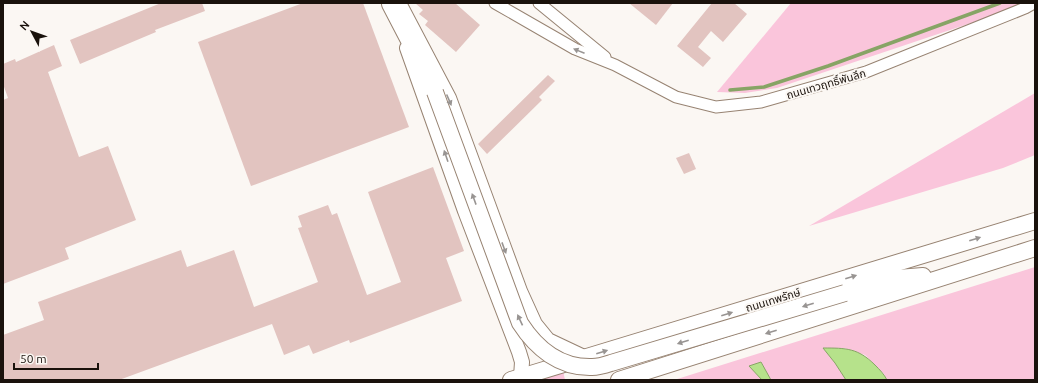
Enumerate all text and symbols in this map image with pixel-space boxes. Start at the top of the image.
north arrow [12,12,52,52]
text: N [17,18,32,32]
one-way arrow [572,47,584,53]
street label: ถนนเทวฤทธิ์พันลึก [785,67,867,101]
one-way arrow [446,94,452,105]
one-way arrow [442,149,448,161]
one-way arrow [471,192,477,204]
one-way arrow [970,236,982,242]
one-way arrow [502,242,508,254]
one-way arrow [845,274,857,280]
street label: ถนนเทพรักษ์ [744,286,802,314]
one-way arrow [802,302,814,308]
one-way arrow [721,311,733,317]
one-way arrow [517,315,523,326]
one-way arrow [765,329,777,335]
one-way arrow [677,339,689,345]
scale bar [14,345,98,371]
one-way arrow [596,349,608,355]
text: 50 m [20,352,47,365]

